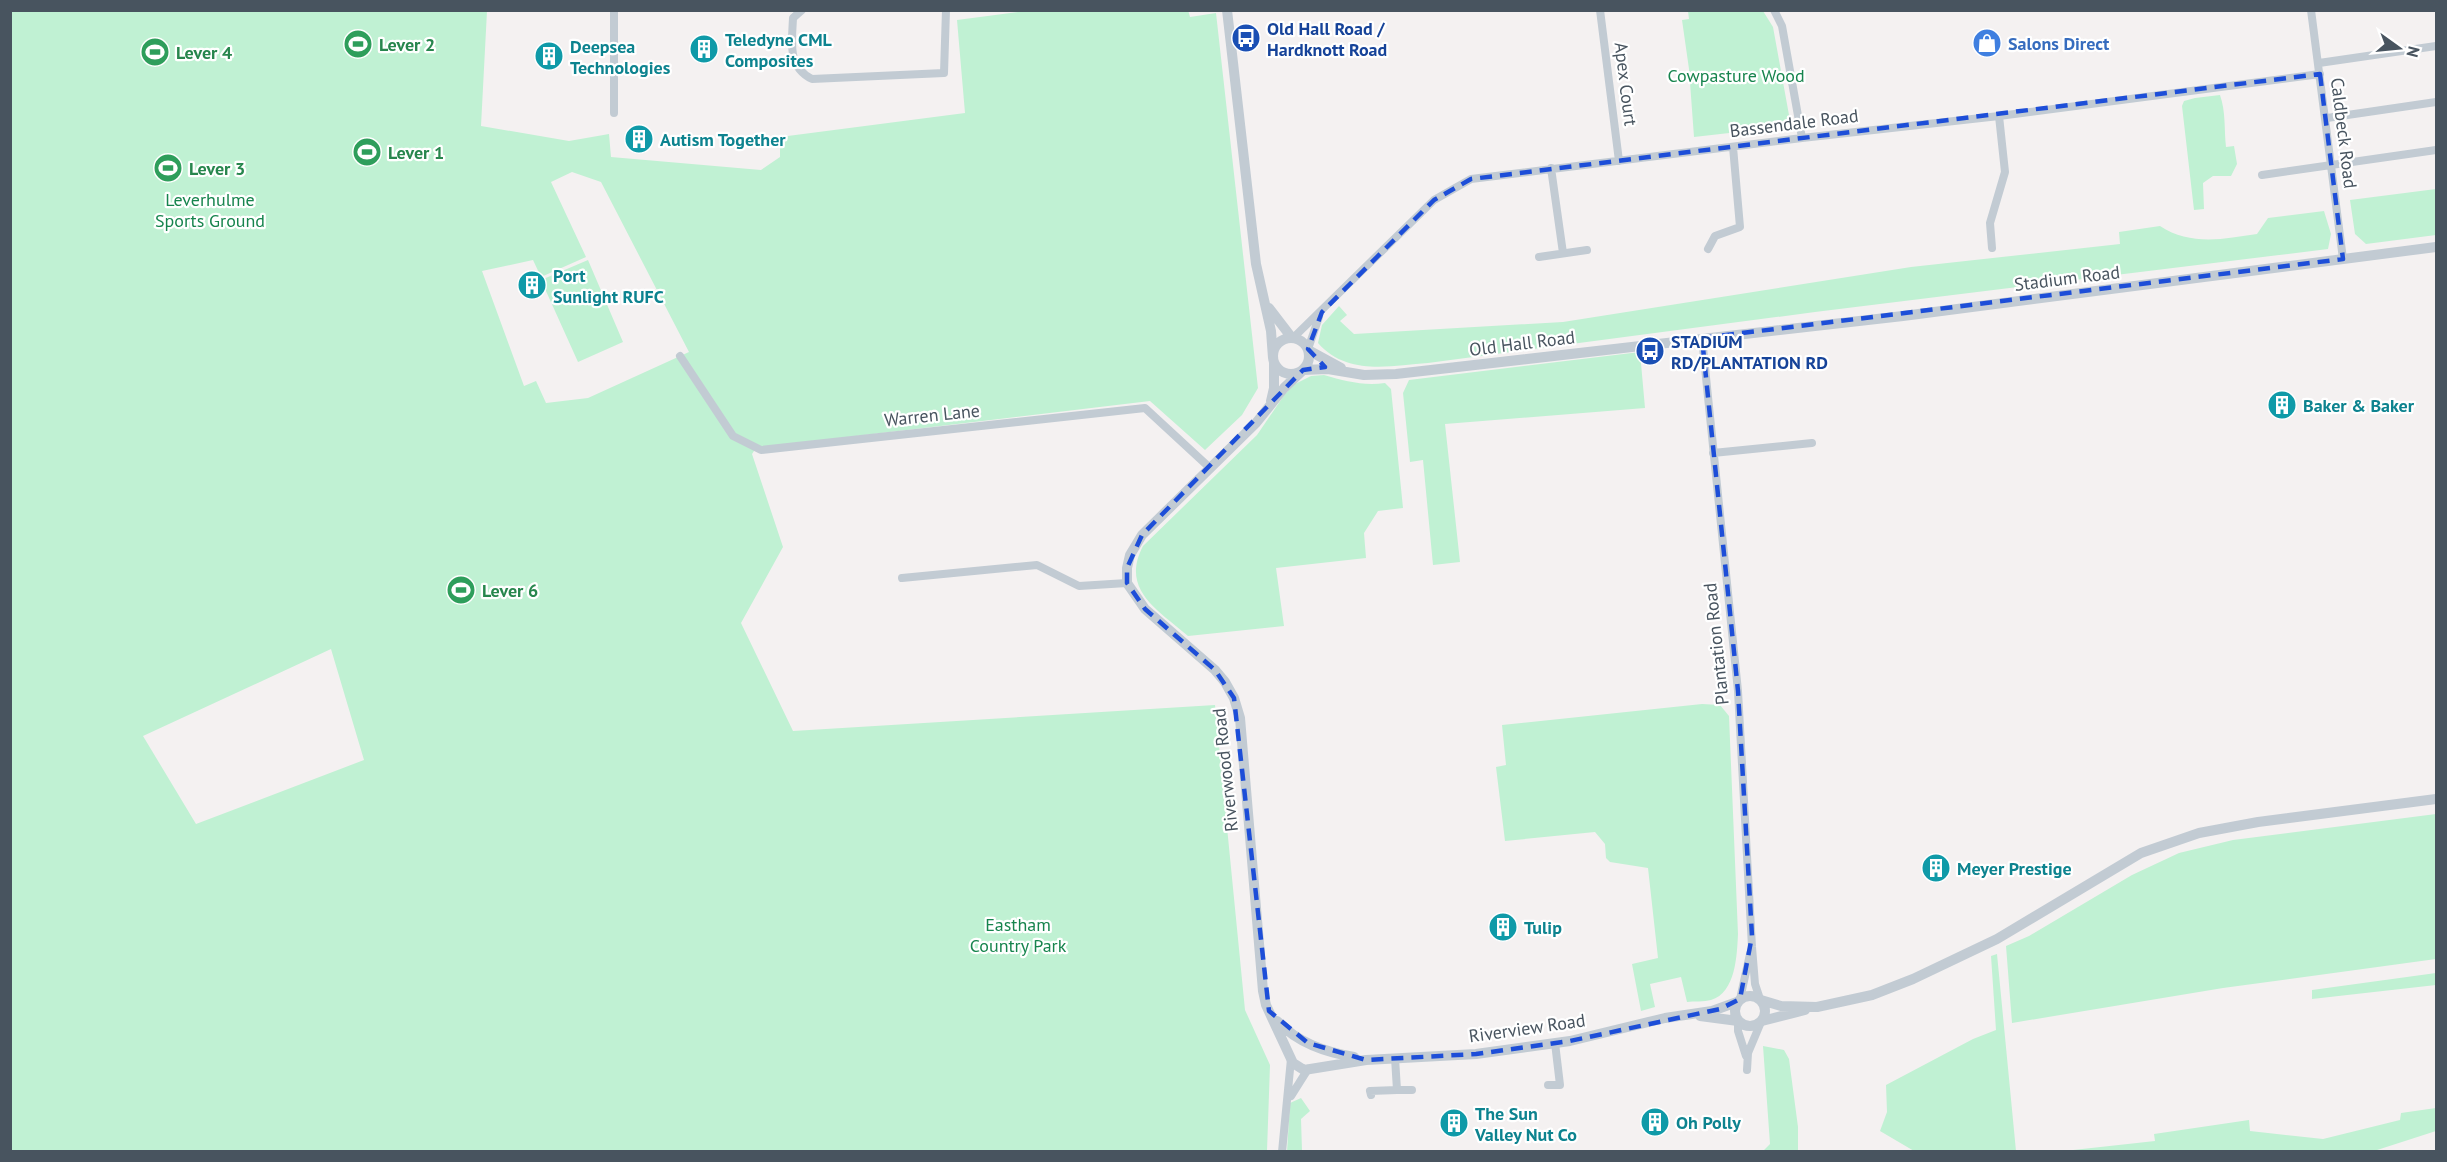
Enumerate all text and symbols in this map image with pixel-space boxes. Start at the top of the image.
place label: Old Hall Road / Hardknott Road [1267,17,1387,61]
north arrow [2369,18,2429,78]
bus stop icon: Old Hall Road / Hardknott Road [1230,22,1262,54]
shop icon: Salons Direct [1971,27,2003,59]
sports icon: Lever 2 [342,28,374,60]
place label: Teledyne CML Composites [725,28,833,72]
place label: Salons Direct [2008,32,2110,55]
place label: Lever 2 [379,33,435,56]
building icon: Teledyne CML Composites [688,33,720,65]
place label: Deepsea Technologies [570,35,671,79]
sports icon: Lever 4 [139,36,171,68]
building icon: Deepsea Technologies [533,40,565,72]
place label: Lever 4 [176,41,232,64]
street label: Apex Court [1609,41,1643,127]
text: N [2402,44,2425,60]
park label: Cowpasture Wood [1667,64,1805,87]
street label: Caldbeck Road [2326,76,2362,190]
street label: Bassendale Road [1728,104,1860,142]
building icon: Autism Together [623,123,655,155]
place label: Autism Together [660,128,786,151]
sports icon: Lever 1 [351,136,383,168]
place label: Lever 1 [388,141,444,164]
sports icon: Lever 3 [152,152,184,184]
place label: Lever 3 [189,157,245,180]
park label: Leverhulme Sports Ground [155,188,265,232]
street label: Stadium Road [2013,260,2121,296]
place label: Port Sunlight RUFC [553,264,664,308]
building icon: Port Sunlight RUFC [516,269,548,301]
street label: Old Hall Road [1468,325,1576,361]
place label: STADIUM RD/PLANTATION RD [1671,330,1828,374]
bus stop icon: STADIUM RD/PLANTATION RD [1634,335,1666,367]
building icon: Baker & Baker [2266,389,2298,421]
place label: Baker & Baker [2303,394,2415,417]
street label: Warren Lane [883,399,981,431]
sports icon: Lever 6 [445,574,477,606]
place label: Lever 6 [482,579,538,602]
street label: Plantation Road [1698,582,1734,706]
street label: Riverwood Road [1207,707,1243,833]
building icon: Meyer Prestige [1920,852,1952,884]
place label: Meyer Prestige [1957,857,2072,880]
building icon: Tulip [1487,911,1519,943]
park label: Eastham Country Park [970,913,1067,957]
place label: Tulip [1524,916,1562,939]
street label: Riverview Road [1467,1008,1587,1048]
place label: The Sun Valley Nut Co [1474,1102,1577,1146]
building icon: Oh Polly [1639,1106,1671,1138]
building icon: The Sun Valley Nut Co [1438,1107,1470,1139]
place label: Oh Polly [1676,1111,1741,1134]

